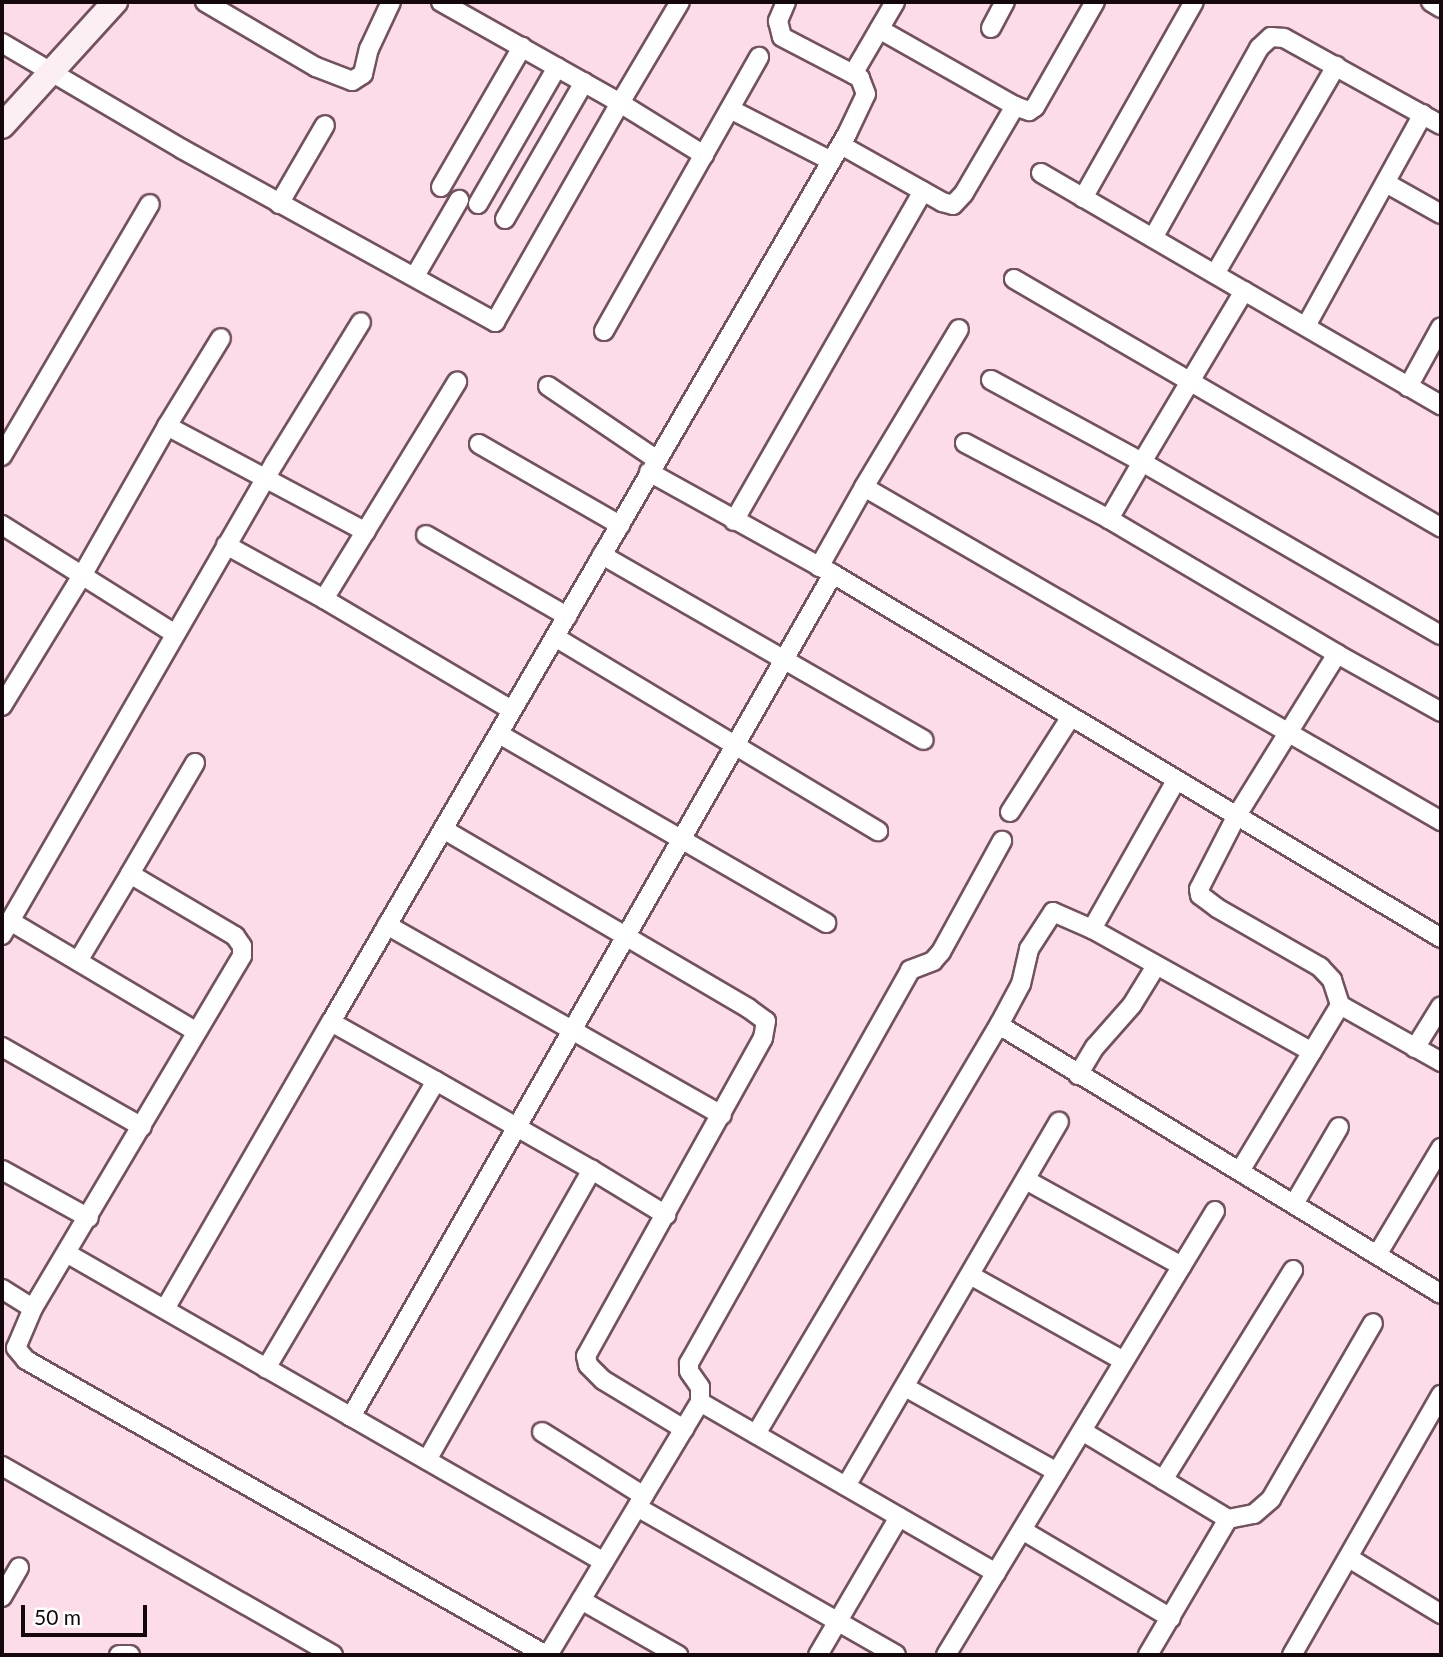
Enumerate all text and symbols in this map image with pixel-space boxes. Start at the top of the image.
scale bar [24,1590,150,1634]
text: 50 m [34,1604,81,1629]

